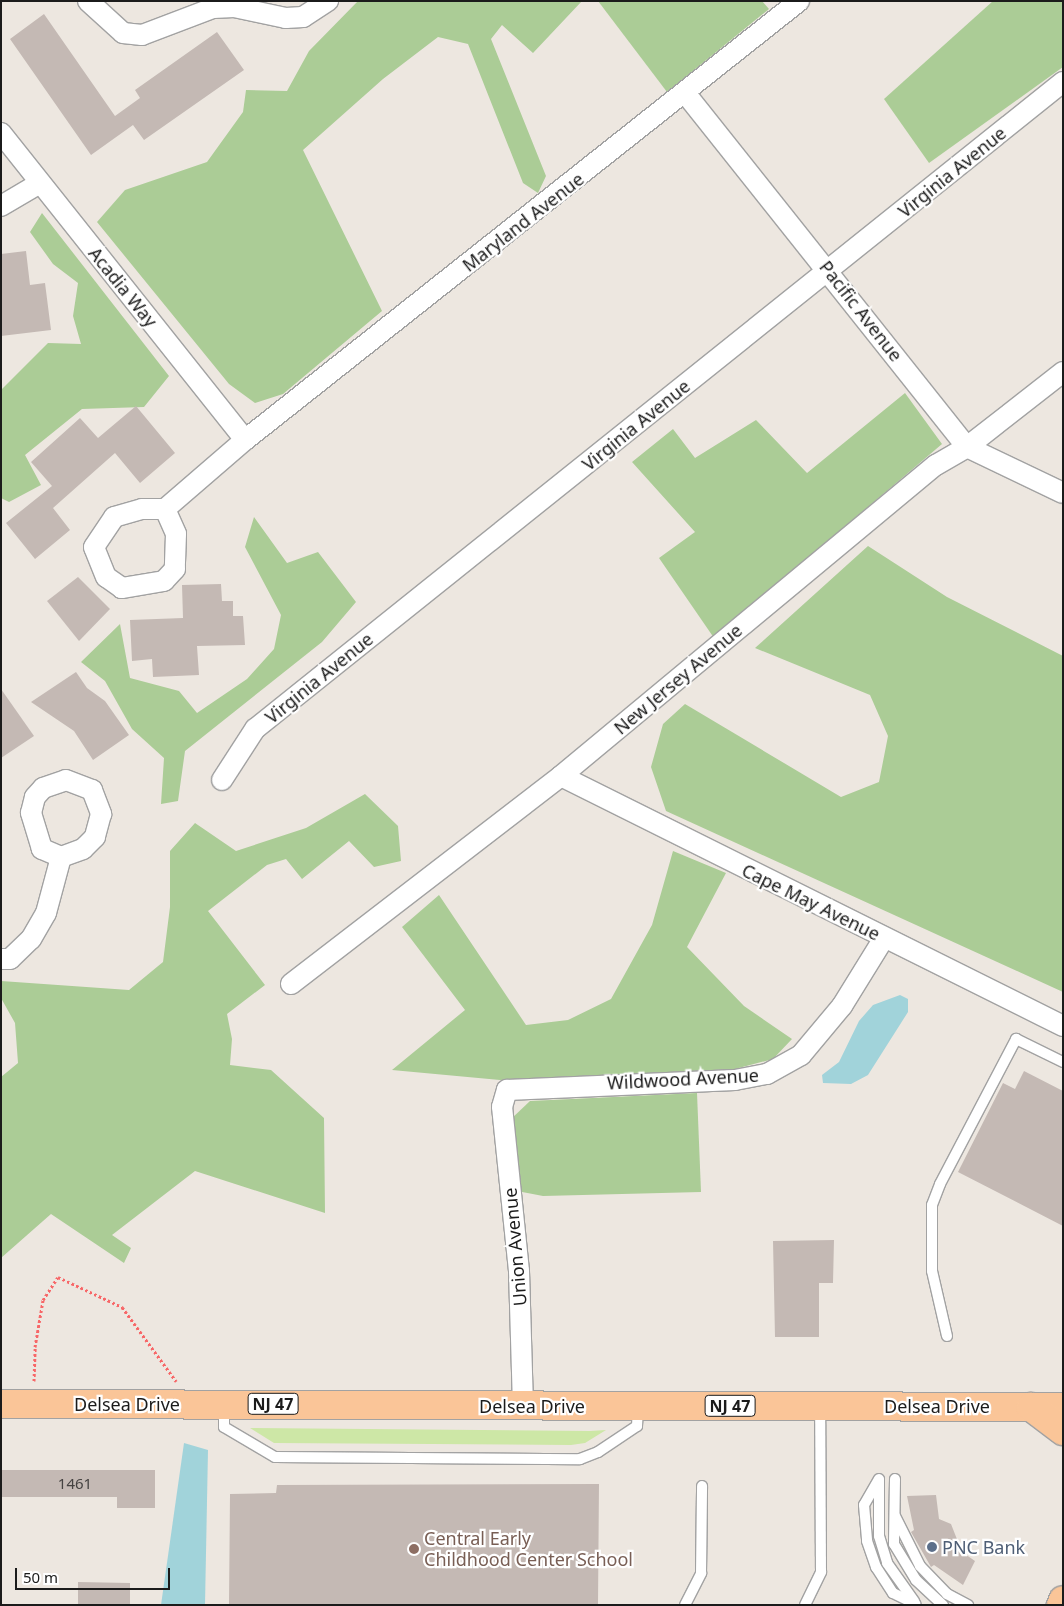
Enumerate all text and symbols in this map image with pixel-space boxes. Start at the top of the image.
street label: Virginia Avenue [894,122,1010,222]
street label: Maryland Avenue [458,168,588,276]
street label: Acadia Way [84,243,162,331]
street label: Pacific Avenue [815,256,907,366]
street label: Virginia Avenue [578,375,694,475]
street label: New Jersey Avenue [610,619,746,739]
street label: Virginia Avenue [261,628,377,728]
street label: Cape May Avenue [738,859,884,945]
street label: Wildwood Avenue [607,1064,759,1094]
street label: Union Avenue [499,1187,531,1307]
road number: NJ 47 [247,1390,299,1418]
road number: NJ 47 [704,1392,756,1420]
street label: Delsea Drive [74,1393,180,1415]
street label: Delsea Drive [479,1395,585,1417]
street label: Delsea Drive [884,1395,990,1417]
house number: 1461 [58,1475,92,1493]
place label: Central Early Childhood Center School [424,1528,633,1570]
place label: PNC Bank [942,1536,1025,1558]
marker: PNC Bank [926,1541,938,1553]
marker: Central Early Childhood Center School [408,1543,420,1555]
scale bar [18,1558,172,1590]
text: 50 m [23,1567,58,1587]

